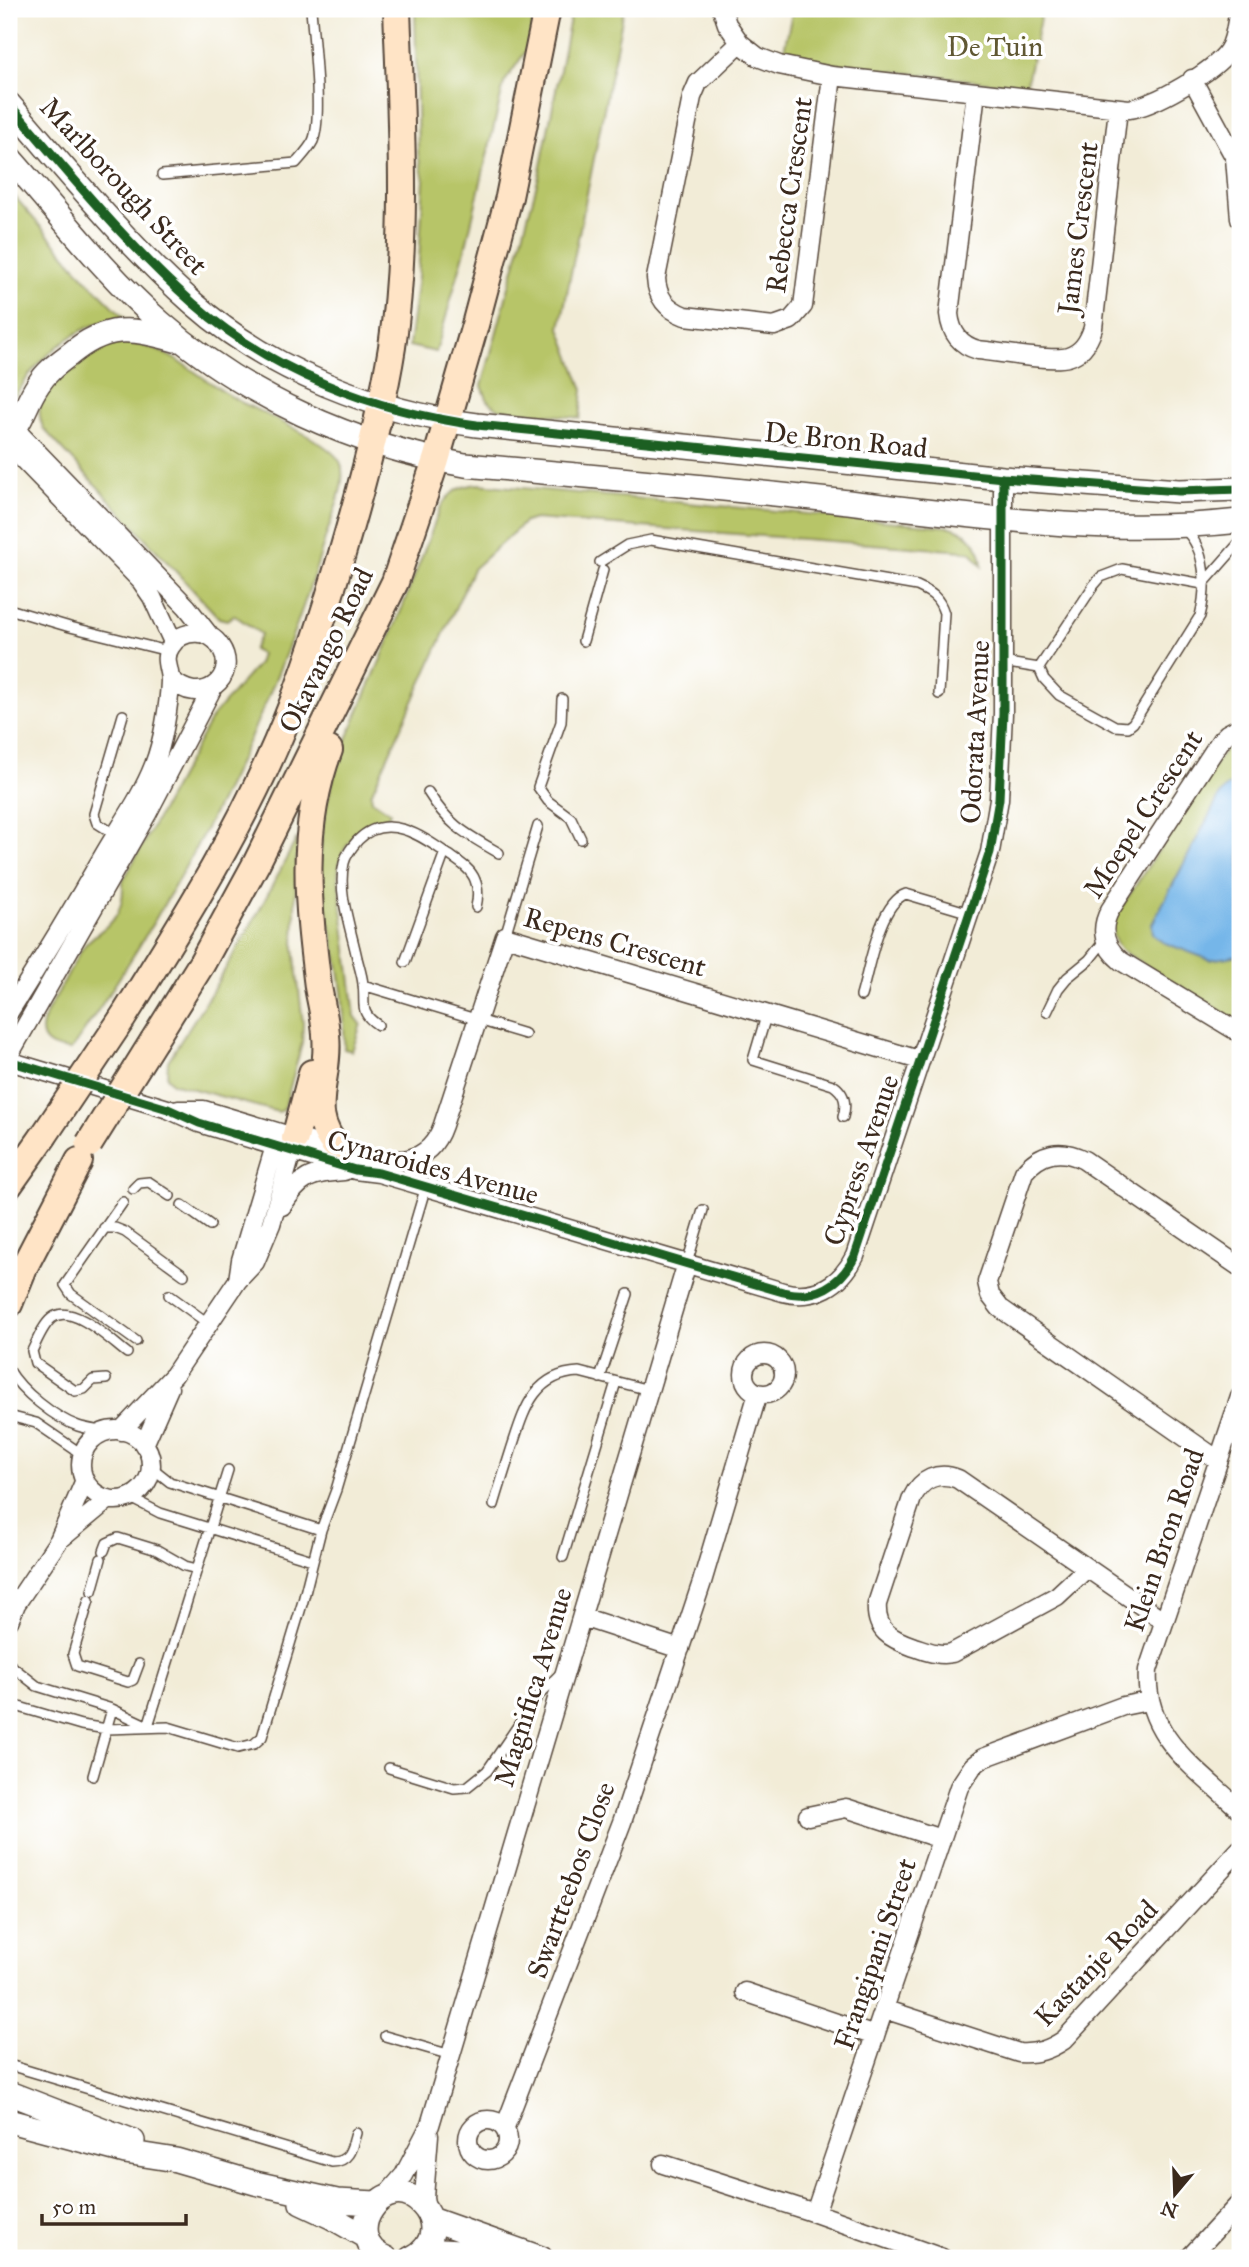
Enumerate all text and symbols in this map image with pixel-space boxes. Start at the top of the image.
park label: De Tuin [947,29,1043,64]
street label: Marlborough Street [33,90,215,282]
street label: Rebecca Crescent [758,95,820,295]
street label: James Crescent [1050,140,1106,319]
street label: De Bron Road [763,414,929,466]
street label: Okavango Road [271,562,381,738]
street label: Odorata Avenue [953,639,997,825]
street label: Moepel Crescent [1076,723,1210,905]
street label: Repens Crescent [520,899,710,985]
street label: Cypress Avenue [815,1070,907,1250]
street label: Cynaroides Avenue [323,1122,543,1212]
street label: Klein Bron Road [1116,1444,1212,1636]
street label: Magnifica Avenue [486,1583,580,1791]
street label: Swartteebos Close [519,1777,623,1983]
street label: Frangipani Street [826,1854,924,2054]
street label: Kastanje Road [1027,1892,1165,2034]
north arrow [1140,2158,1210,2228]
scale bar [42,2183,186,2227]
text: 50 m [52,2194,97,2220]
text: N [1158,2196,1181,2223]

